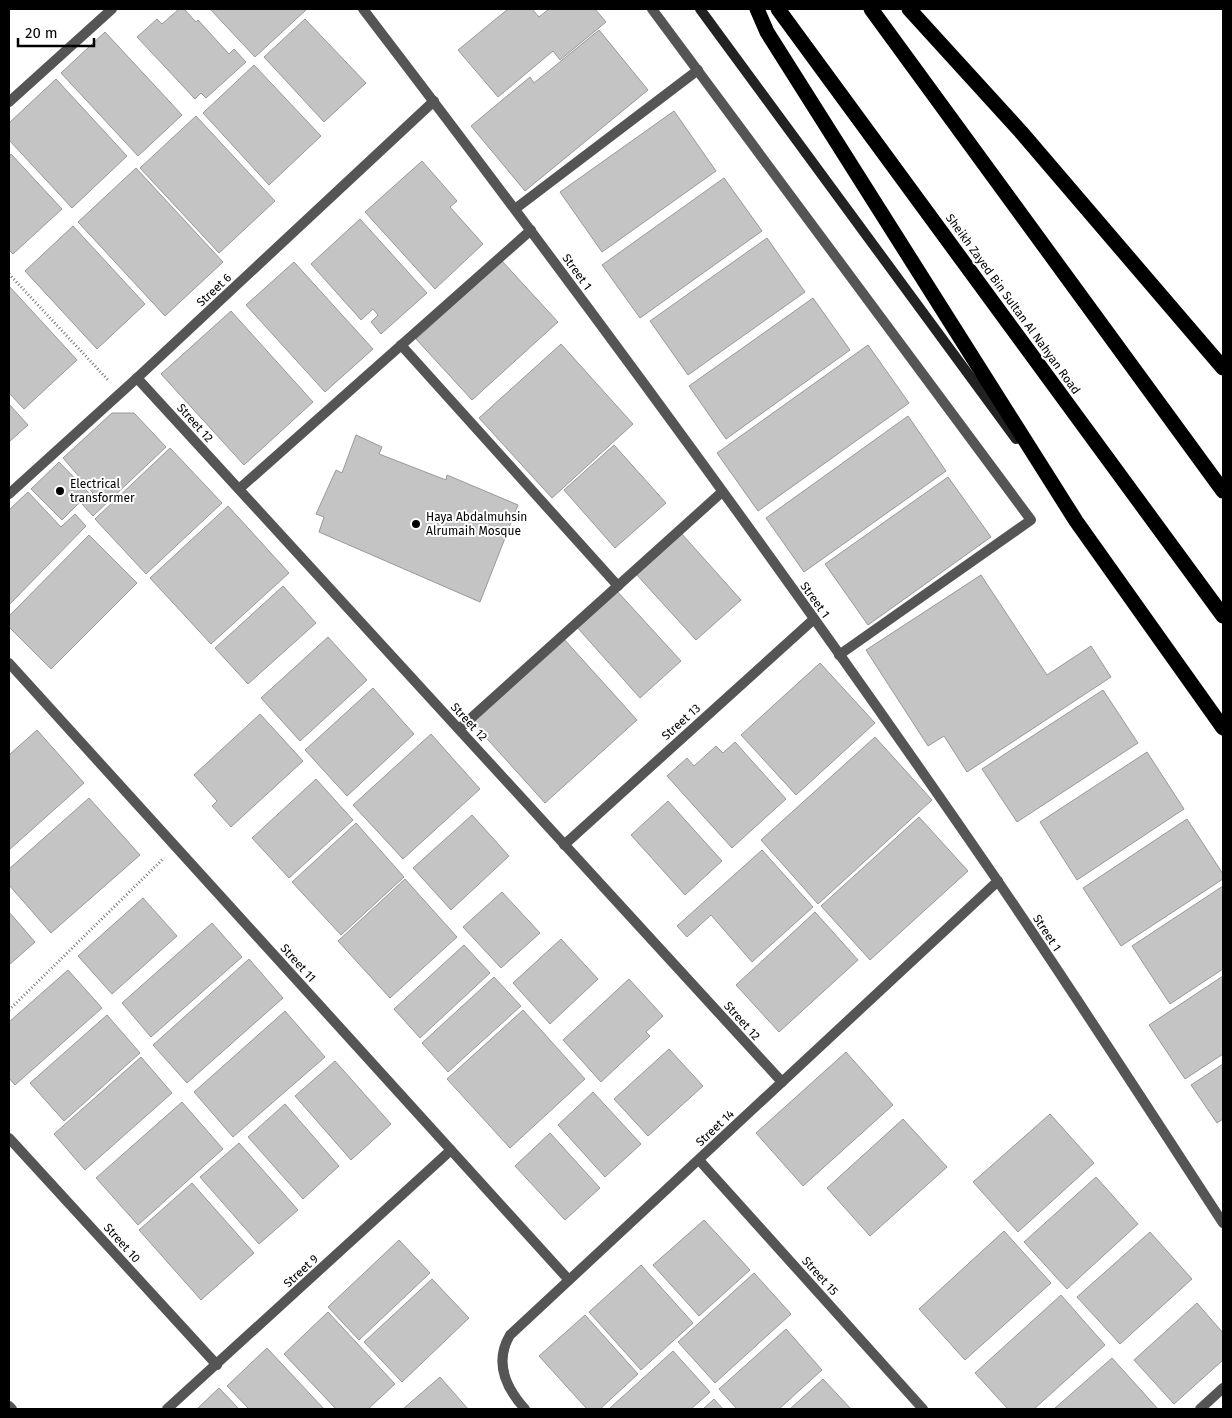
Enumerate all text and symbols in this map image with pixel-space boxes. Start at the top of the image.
scale bar [18,15,94,47]
text: 20 m [25,24,58,42]
street label: Sheikh Zayed Bin Sultan Al Nahyan Road [943,211,1083,397]
street label: Street 1 [559,251,595,293]
street label: Street 6 [194,271,234,309]
street label: Street 12 [174,401,216,445]
place label: Electrical transformer [70,477,135,505]
marker: Electrical transformer [54,485,66,497]
place label: Haya Abdalmuhsin Alrumaih Mosque [426,510,527,538]
marker: Haya Abdalmuhsin Alrumaih Mosque [410,518,422,530]
street label: Street 1 [797,579,833,621]
street label: Street 12 [448,700,490,744]
street label: Street 13 [659,701,703,743]
street label: Street 1 [1030,912,1064,954]
street label: Street 11 [277,941,319,985]
street label: Street 12 [721,999,763,1043]
street label: Street 14 [693,1106,738,1149]
street label: Street 10 [101,1221,143,1266]
street label: Street 9 [281,1252,321,1290]
street label: Street 15 [799,1254,841,1298]

